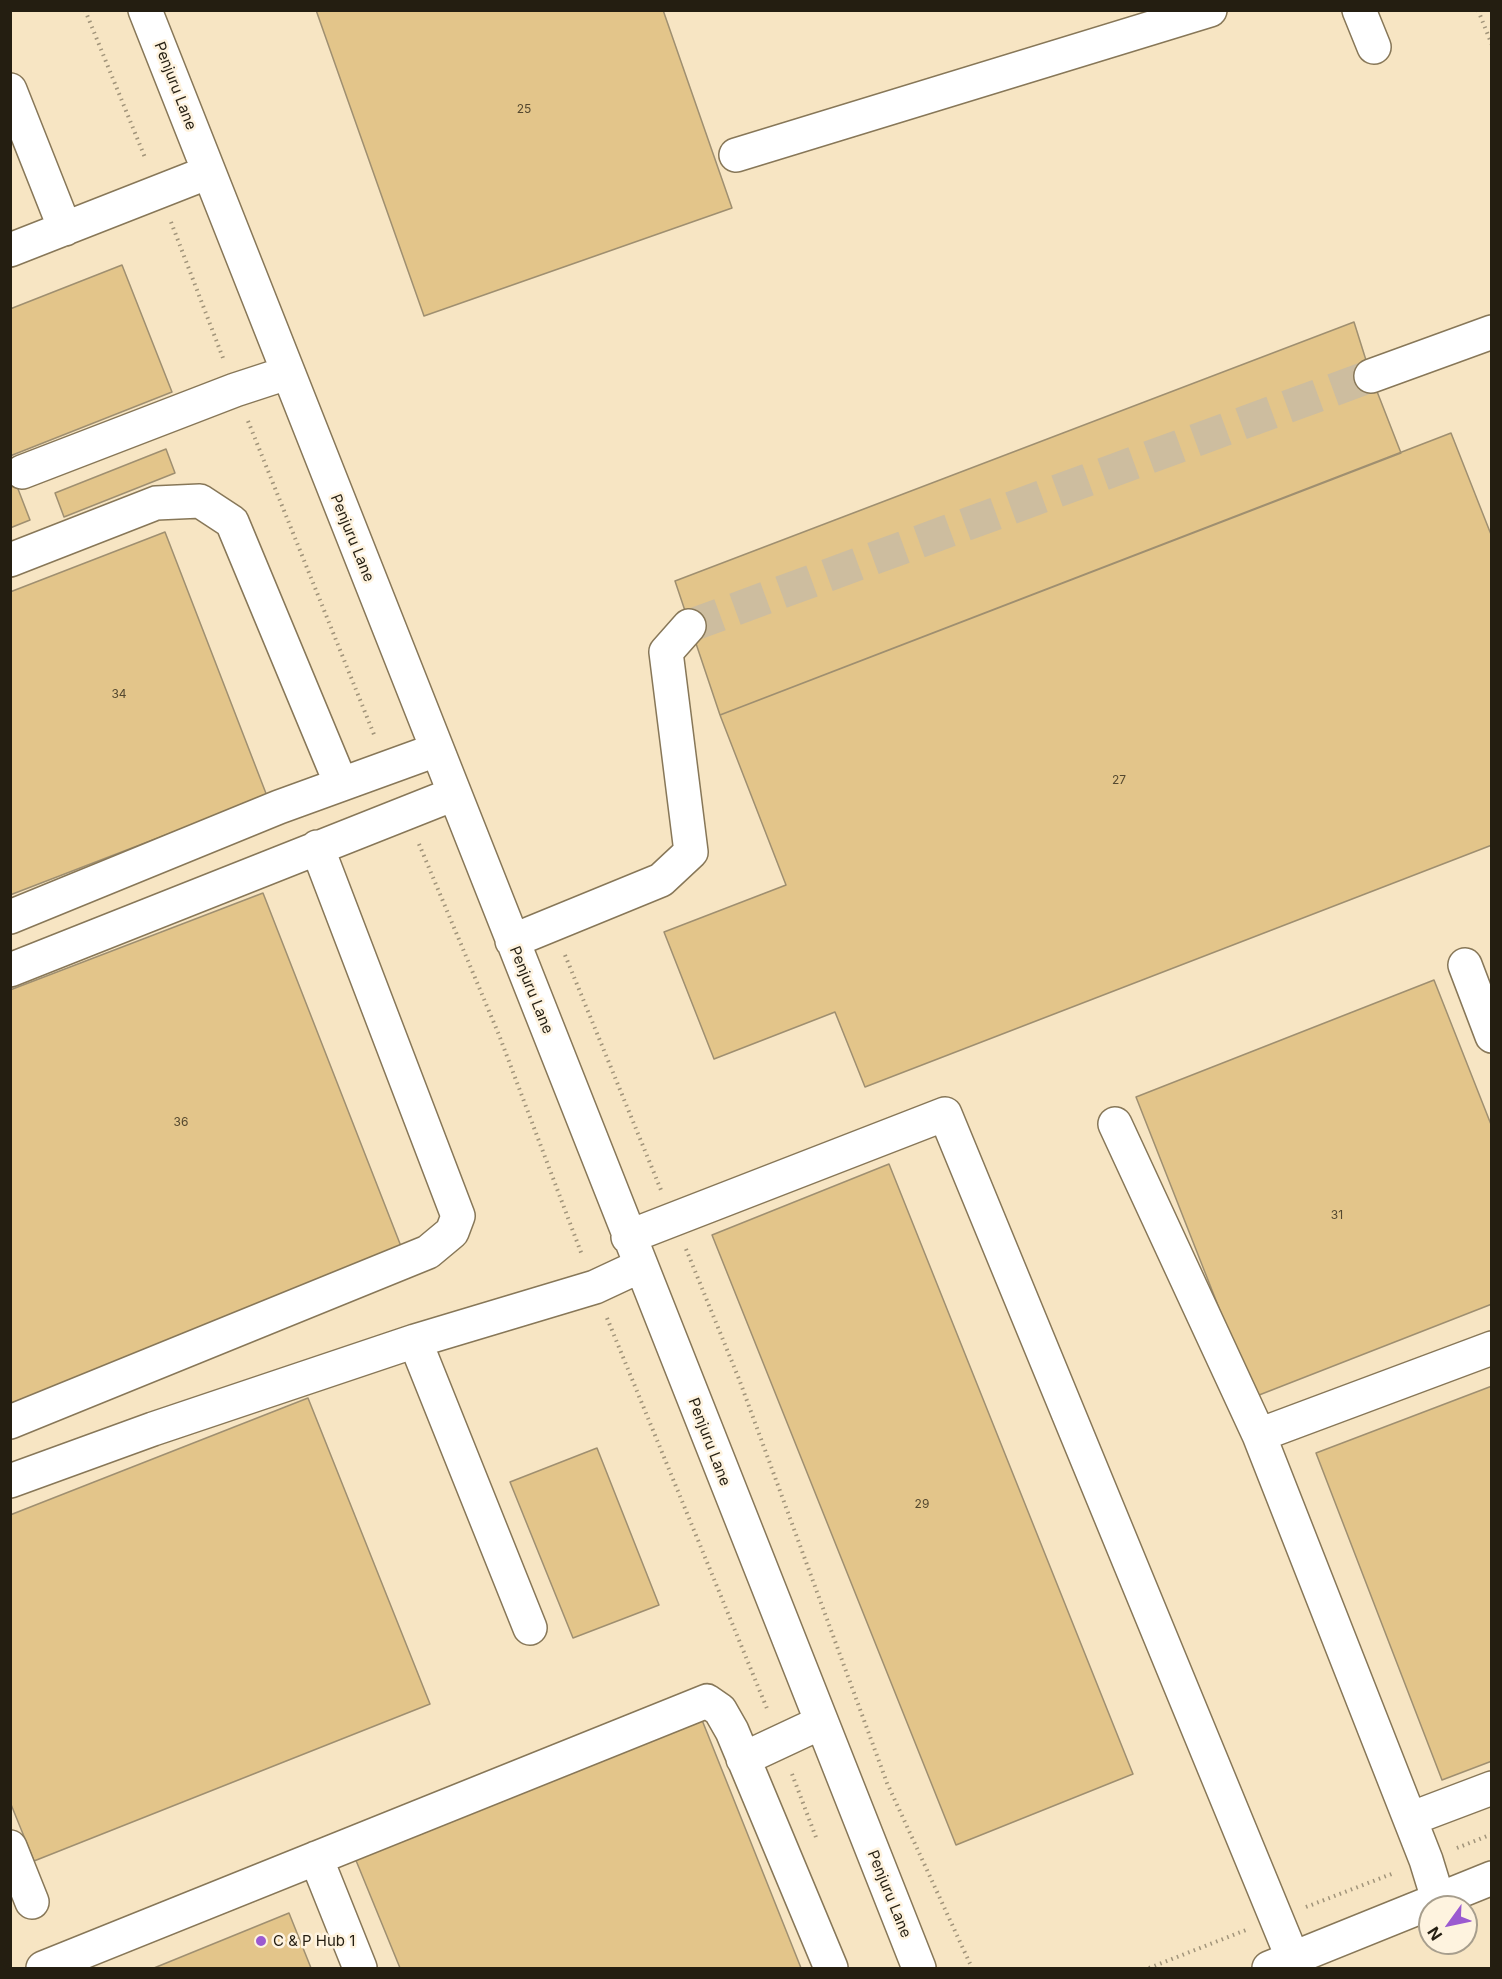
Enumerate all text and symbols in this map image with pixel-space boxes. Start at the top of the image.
street label: Penjuru Lane [150,39,200,133]
house number: 25 [517,102,531,116]
street label: Penjuru Lane [326,492,378,584]
house number: 34 [111,687,127,701]
house number: 27 [1112,773,1126,787]
street label: Penjuru Lane [505,944,557,1036]
house number: 36 [174,1115,188,1129]
house number: 31 [1331,1208,1343,1222]
street label: Penjuru Lane [684,1395,734,1489]
house number: 29 [915,1497,929,1511]
street label: Penjuru Lane [863,1848,915,1940]
north arrow [1418,1895,1478,1955]
text: N [1423,1923,1446,1944]
place label: C & P Hub 1 [273,1932,355,1950]
marker: C & P Hub 1 [254,1934,268,1948]

